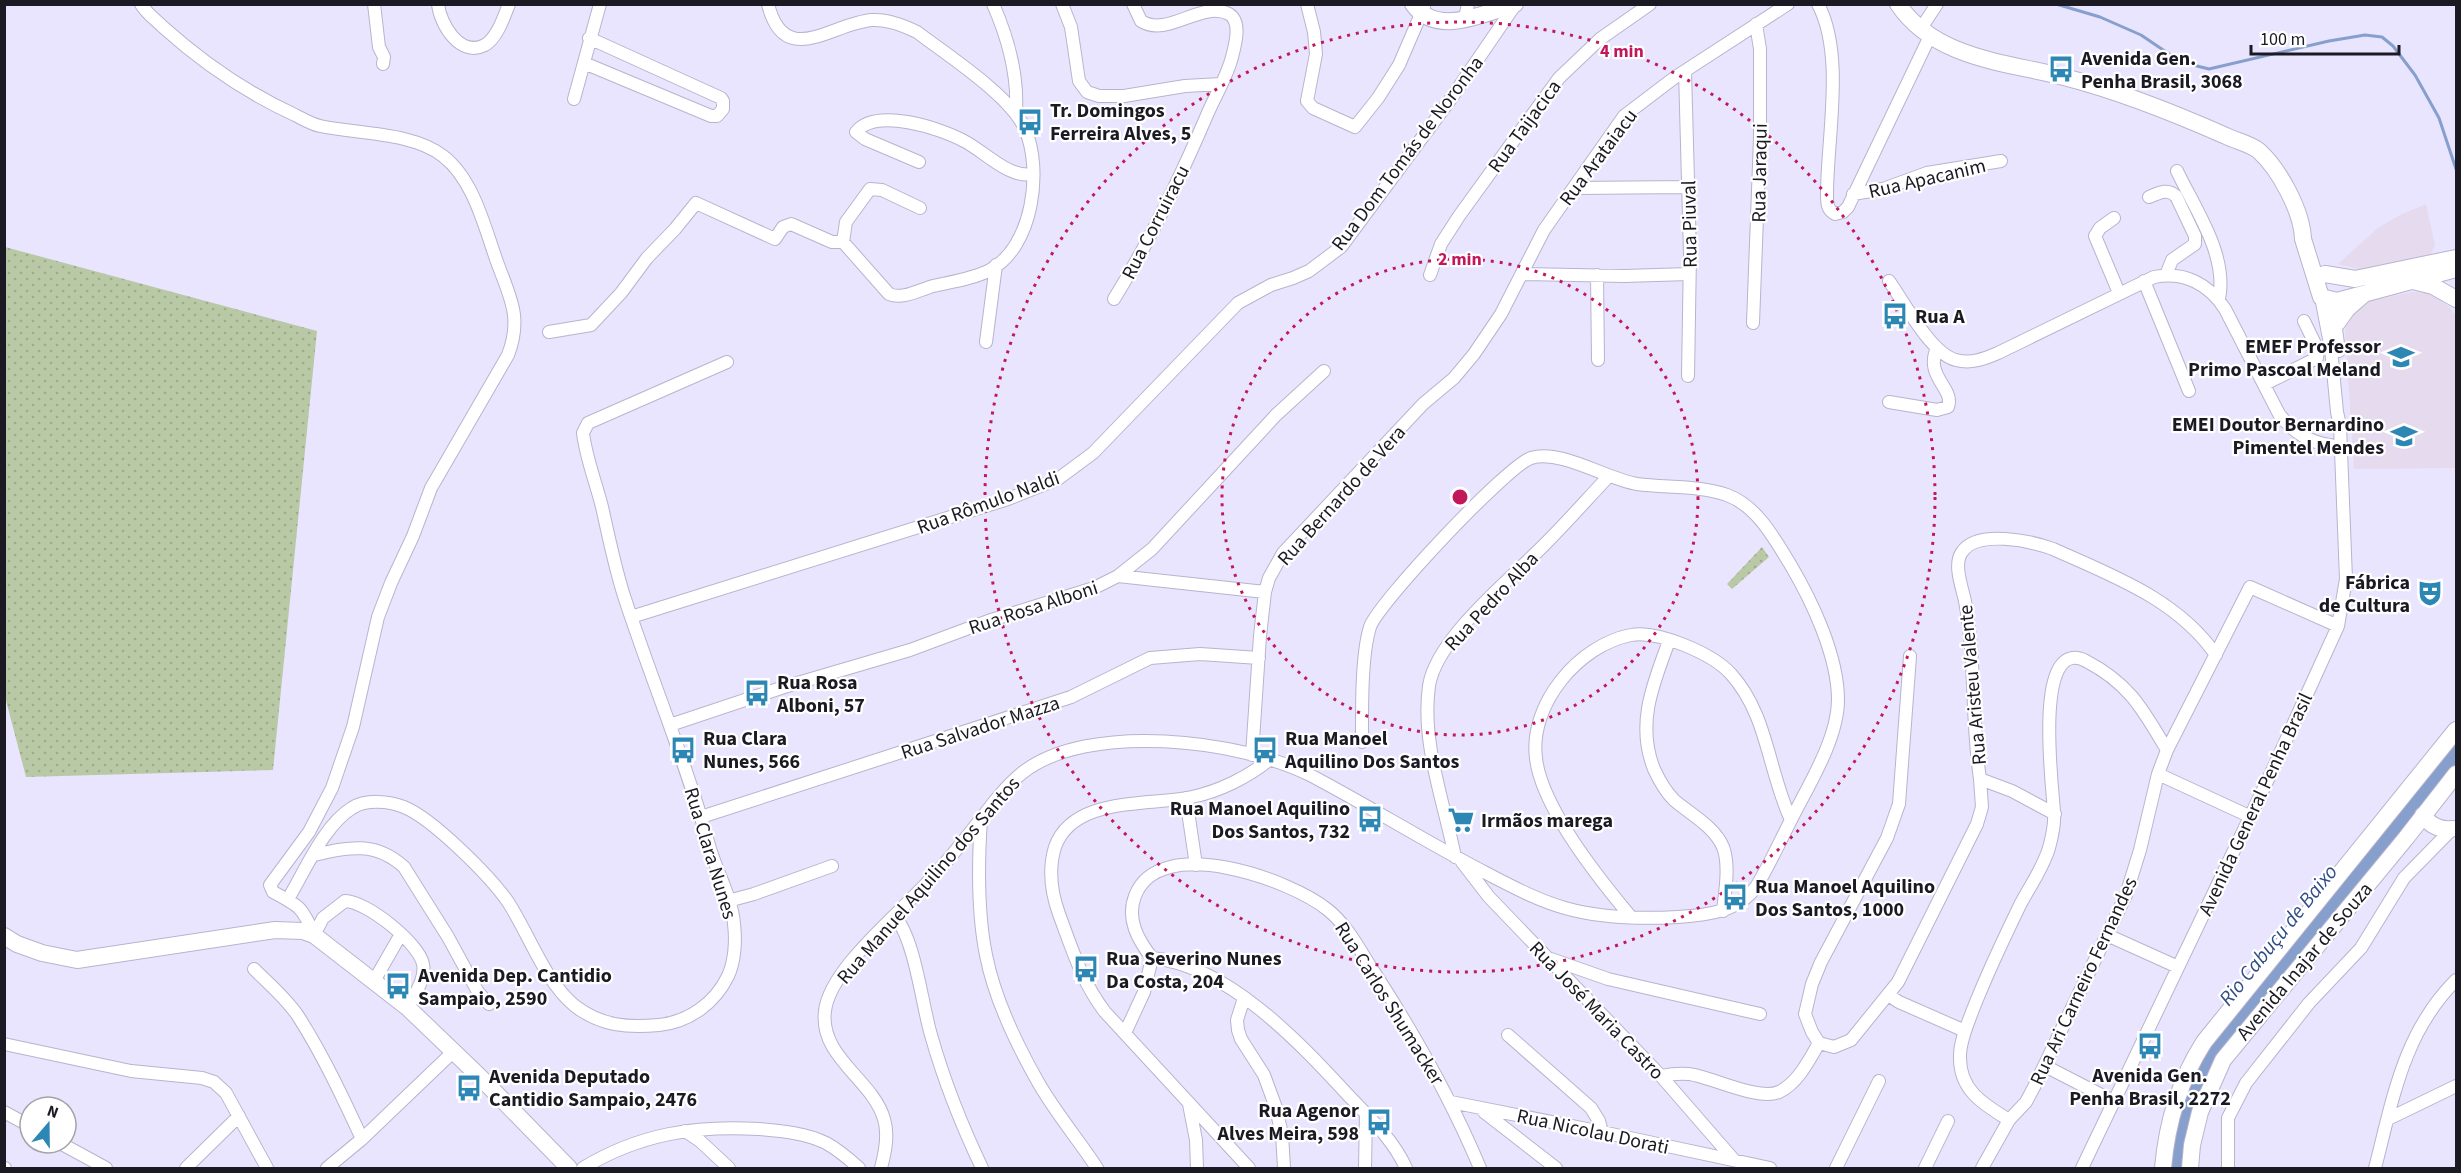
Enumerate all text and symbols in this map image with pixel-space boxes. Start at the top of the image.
scale bar [2251,18,2400,56]
text: 100 m [2260,27,2305,52]
text: 4 min [1600,39,1644,64]
place label: Avenida Gen. Penha Brasil, 3068 [2080,45,2243,96]
street label: Rua Dom Tomás de Noronha [1325,50,1490,257]
bus stop icon: Avenida Gen. Penha Brasil, 3068 [2046,54,2076,84]
street label: Rua Taijacica [1482,74,1568,179]
place label: Tr. Domingos Ferreira Alves, 5 [1050,97,1191,148]
street label: Rua Arataiacu [1553,103,1645,212]
bus stop icon: Tr. Domingos Ferreira Alves, 5 [1015,107,1045,137]
street label: Rua Jaraqui [1745,123,1775,223]
street label: Rua Apacanim [1866,152,1989,206]
street label: Rua Corruiracu [1115,160,1197,284]
street label: Rua Piuval [1675,180,1705,268]
text: 2 min [1438,247,1482,272]
bus stop icon: Rua A [1880,301,1910,331]
place label: Rua A [1915,303,1965,331]
place label: EMEF Professor Primo Pascoal Meland [2188,333,2381,384]
school or university icon: EMEF Professor Primo Pascoal Meland [2386,342,2416,372]
place label: EMEI Doutor Bernardino Pimentel Mendes [2172,411,2384,462]
street label: Rua Bernardo de Vera [1271,419,1412,572]
school or university icon: EMEI Doutor Bernardino Pimentel Mendes [2389,421,2419,451]
street label: Rua Rômulo Naldi [913,464,1064,542]
centre of rings [1450,487,1470,507]
street label: Rua Pedro Alba [1438,546,1545,658]
place label: Fábrica de Cultura [2319,569,2410,620]
street label: Rua Rosa Alboni [965,574,1102,642]
theatre icon: Fábrica de Cultura [2415,578,2445,608]
street label: Rua Aristeu Valente [1952,604,1994,766]
place label: Rua Rosa Alboni, 57 [776,669,865,720]
bus stop icon: Rua Rosa Alboni, 57 [742,678,772,708]
street label: Avenida General Penha Brasil [2192,688,2320,920]
street label: Rua Salvador Mazza [897,689,1063,767]
place label: Rua Clara Nunes, 566 [703,725,800,776]
place label: Rua Manoel Aquilino Dos Santos [1284,725,1460,776]
bus stop icon: Rua Clara Nunes, 566 [668,735,698,765]
bus stop icon: Rua Manoel Aquilino Dos Santos [1250,735,1280,765]
street label: Rua Manuel Aquilino dos Santos [831,771,1027,991]
street label: Rua Clara Nunes [677,784,743,923]
place label: Rua Manoel Aquilino Dos Santos, 732 [1170,795,1350,846]
bus stop icon: Rua Manoel Aquilino Dos Santos, 732 [1355,804,1385,834]
supermarket icon: Irmãos marega [1446,805,1476,835]
place label: Irmãos marega [1481,807,1613,835]
water label: Rio Cabuçu de Baixo [2212,858,2344,1012]
place label: Rua Manoel Aquilino Dos Santos, 1000 [1755,873,1935,924]
street label: Rua Ari Carneiro Fernandes [2023,873,2144,1090]
street label: Avenida Inajar de Souza [2230,877,2379,1047]
bus stop icon: Rua Manoel Aquilino Dos Santos, 1000 [1720,882,1750,912]
street label: Rua Carlos Shumacker [1328,917,1451,1091]
street label: Rua José Maria Castro [1523,935,1670,1086]
place label: Rua Severino Nunes Da Costa, 204 [1106,945,1282,996]
bus stop icon: Rua Severino Nunes Da Costa, 204 [1071,954,1101,984]
place label: Avenida Dep. Cantidio Sampaio, 2590 [417,962,612,1013]
bus stop icon: Avenida Dep. Cantidio Sampaio, 2590 [383,971,413,1001]
bus stop icon: Avenida Gen. Penha Brasil, 2272 [2135,1031,2165,1061]
place label: Avenida Gen. Penha Brasil, 2272 [2069,1062,2231,1113]
place label: Avenida Deputado Cantidio Sampaio, 2476 [488,1063,697,1114]
bus stop icon: Avenida Deputado Cantidio Sampaio, 2476 [454,1073,484,1103]
north arrow [18,1095,78,1155]
place label: Rua Agenor Alves Meira, 598 [1217,1097,1359,1148]
text: N [44,1100,62,1124]
street label: Rua Nicolau Dorati [1514,1102,1671,1162]
bus stop icon: Rua Agenor Alves Meira, 598 [1364,1107,1394,1137]

